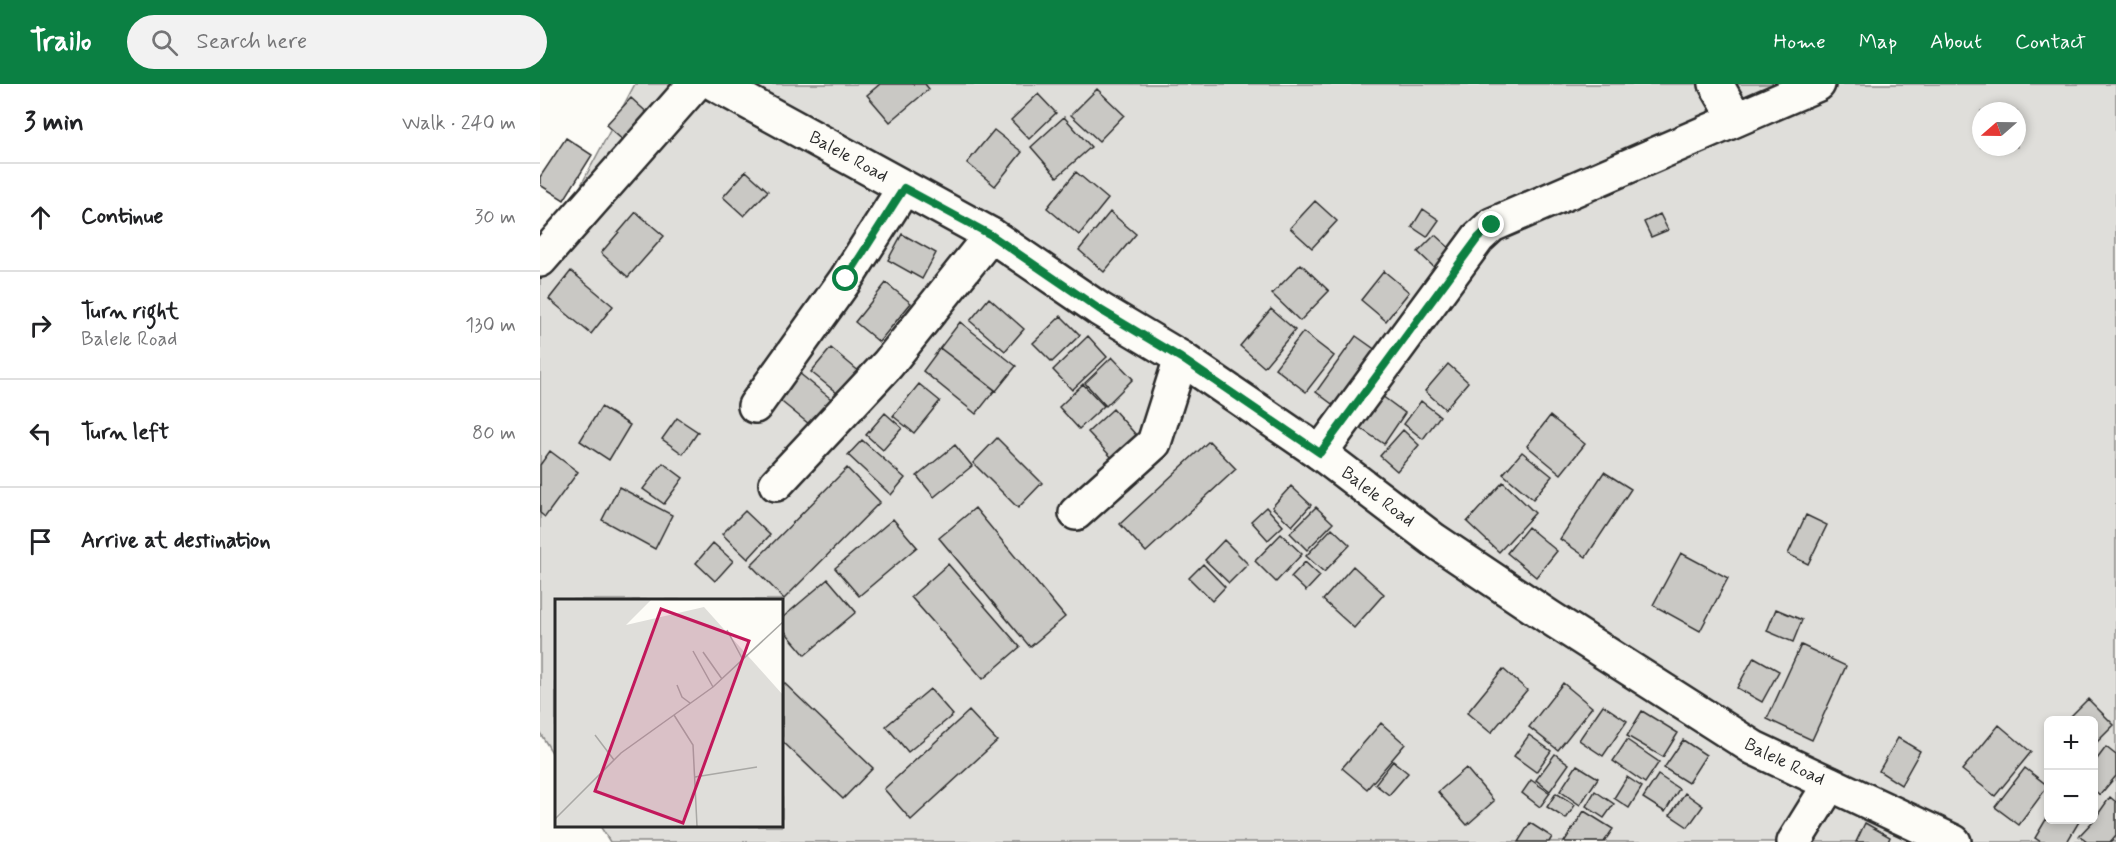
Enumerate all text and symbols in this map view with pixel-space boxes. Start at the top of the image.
search box [127,15,547,69]
text: Trailo [30,24,91,61]
icon: search [148,26,181,59]
text: Search here [196,28,307,56]
text: Home [1774,28,1826,56]
text: Map [1859,28,1897,56]
text: About [1930,28,1982,56]
text: Contact [2015,28,2086,56]
north arrow [1972,102,2026,156]
text: 3 min [24,106,84,140]
text: Walk · 240 m [402,110,516,137]
street label: Balele Road [805,126,892,188]
icon: ahead [24,201,57,234]
text: Continue [81,203,163,231]
text: 30 m [474,204,516,231]
route end [1478,211,1504,237]
route start [832,265,858,291]
text: Turn right [81,298,179,326]
icon: right [24,309,57,342]
text: 130 m [465,312,516,339]
text: Balele Road [81,326,177,353]
icon: left [24,417,57,450]
text: Turn left [81,419,169,447]
text: 80 m [472,420,516,447]
street label: Balele Road [1336,461,1419,533]
icon: arrive [24,525,57,558]
text: Arrive at destination [81,527,271,555]
inset map [555,599,783,827]
map controls [2044,716,2098,824]
button: + [2044,716,2098,770]
street label: Balele Road [1739,733,1829,792]
button: − [2044,770,2098,824]

